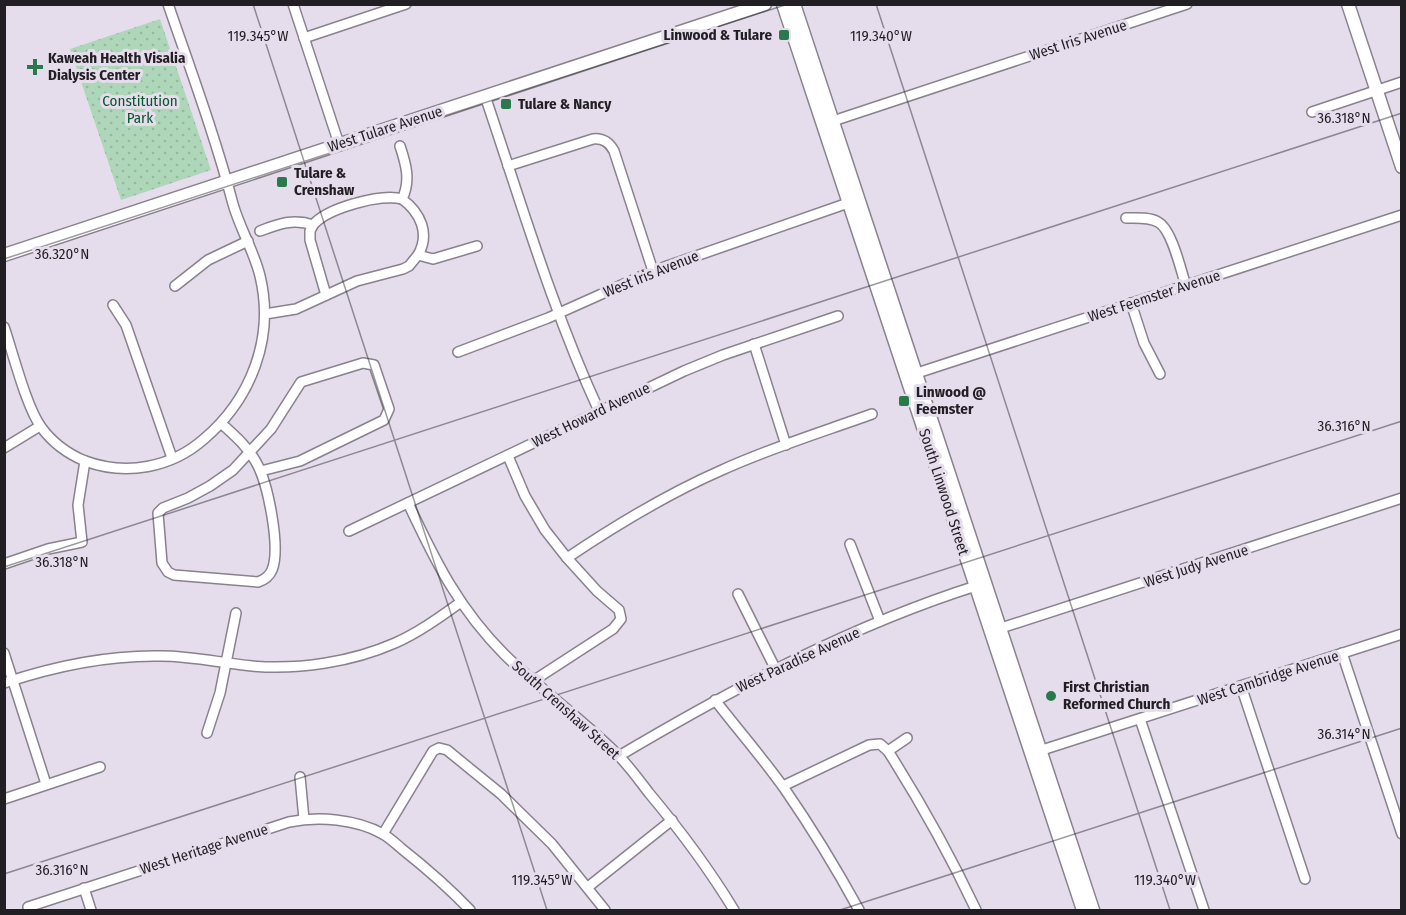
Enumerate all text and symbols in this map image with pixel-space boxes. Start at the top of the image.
street label: West Iris Avenue [1027,16,1129,64]
place label: Linwood & Tulare [663,26,772,44]
text: 119.345°W [228,27,288,45]
text: 119.340°W [850,27,912,45]
marker: Linwood & Tulare [777,28,791,42]
place label: Kaweah Health Visalia Dialysis Center [48,49,186,84]
marker: Kaweah Health Visalia Dialysis Center [26,58,44,76]
park label: Constitution Park [102,92,178,127]
place label: Tulare & Nancy [518,95,612,113]
marker: Tulare & Nancy [499,97,513,111]
street label: West Tulare Avenue [325,102,445,156]
text: 36.318°N [1317,109,1371,127]
place label: Tulare & Crenshaw [294,164,355,199]
marker: Tulare & Crenshaw [275,175,289,189]
text: 36.320°N [35,245,89,263]
street label: West Iris Avenue [601,247,701,301]
street label: West Feemster Avenue [1086,266,1222,326]
street label: West Howard Avenue [529,379,653,451]
place label: Linwood @ Feemster [916,383,986,418]
marker: Linwood @ Feemster [897,394,911,408]
text: 36.316°N [1317,417,1371,435]
street label: South Linwood Street [915,426,973,558]
street label: West Judy Avenue [1142,541,1250,591]
text: 36.318°N [35,553,89,571]
street label: West Paradise Avenue [733,624,863,696]
street label: West Cambridge Avenue [1195,647,1341,709]
street label: South Crenshaw Street [508,657,624,763]
place label: First Christian Reformed Church [1063,678,1170,713]
marker: First Christian Reformed Church [1044,689,1058,703]
text: 36.314°N [1317,725,1371,743]
street label: West Heritage Avenue [138,820,270,878]
text: 36.316°N [35,861,89,879]
text: 119.345°W [512,871,572,889]
text: 119.340°W [1134,871,1196,889]

